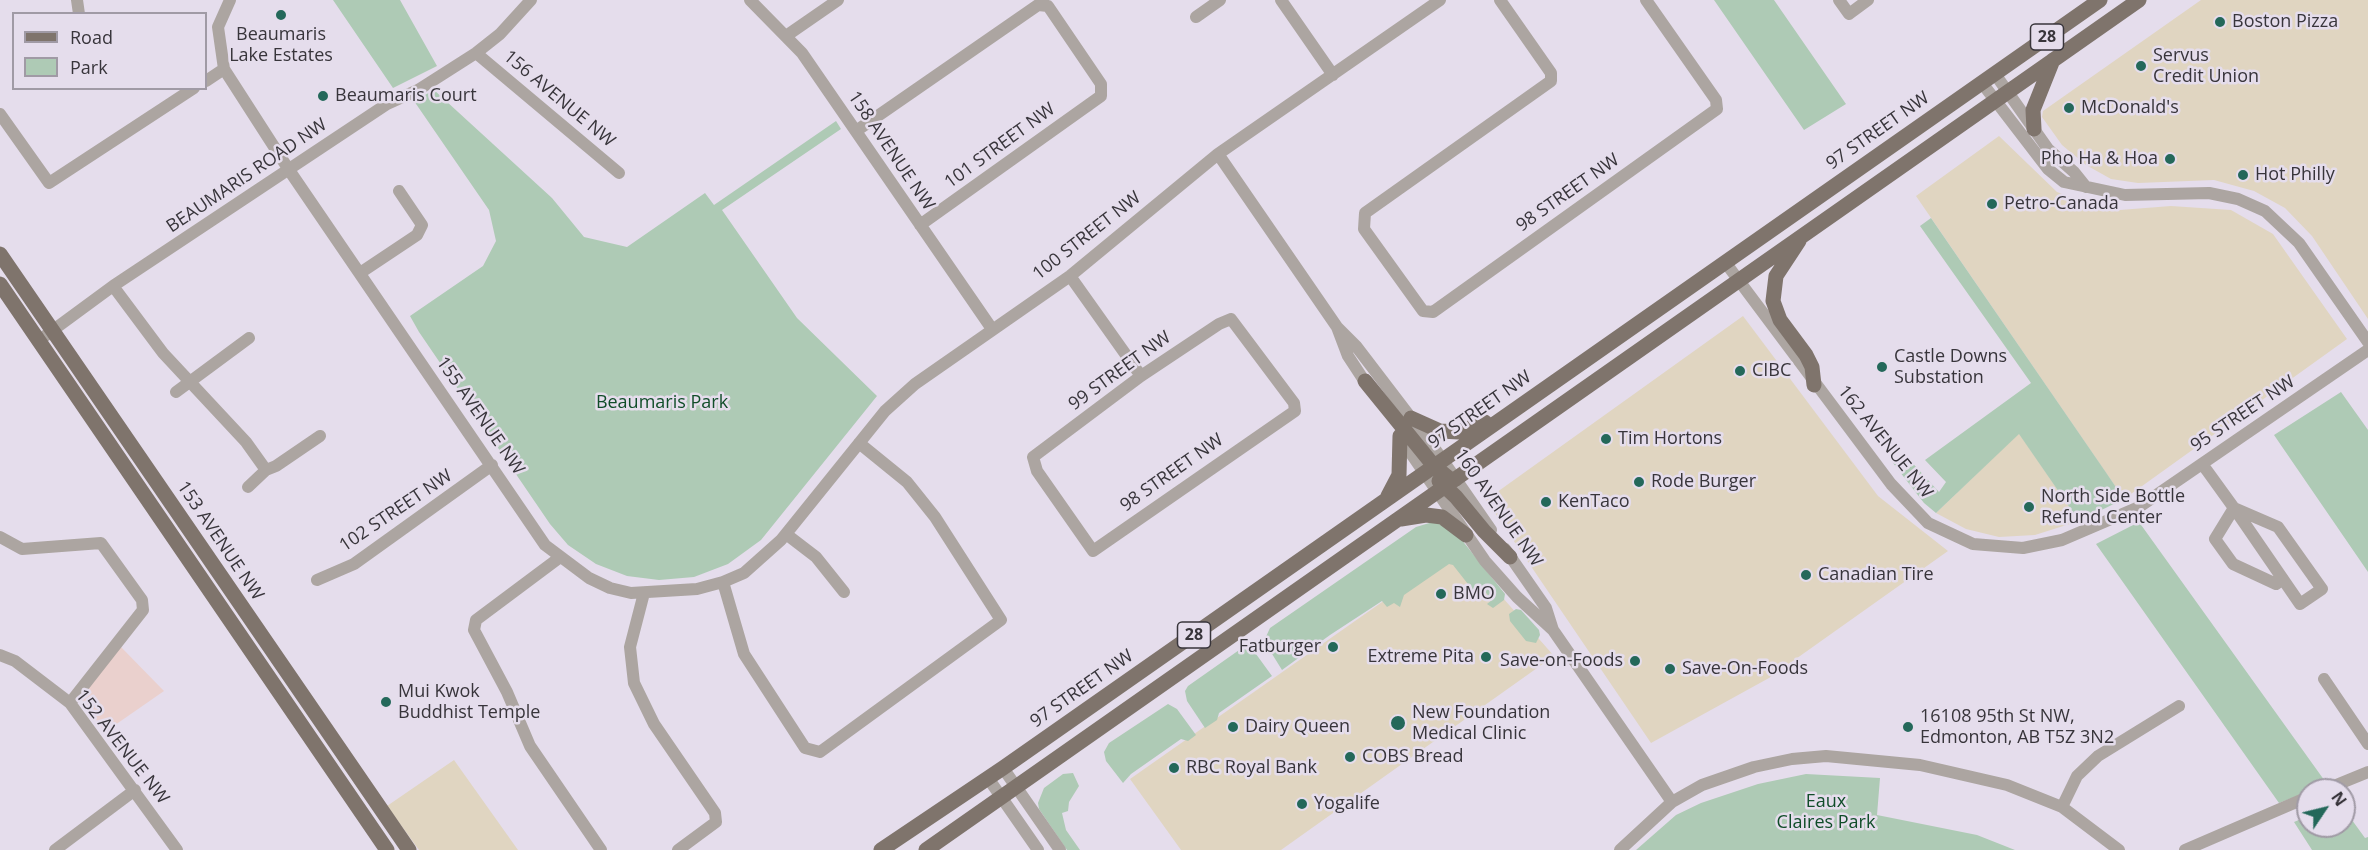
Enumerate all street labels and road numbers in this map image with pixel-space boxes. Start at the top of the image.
road number: 28 [2030,24,2064,50]
street label: 156 AVENUE NW [499,46,619,152]
street label: 158 AVENUE NW [843,87,939,215]
street label: 97 STREET NW [1822,87,1934,175]
street label: 101 STREET NW [941,99,1059,193]
street label: BEAUMARIS ROAD NW [163,114,331,238]
street label: 98 STREET NW [1512,149,1624,237]
street label: 100 STREET NW [1029,187,1145,285]
street label: 99 STREET NW [1065,327,1175,415]
street label: 155 AVENUE NW [431,353,529,479]
street label: 97 STREET NW [1424,366,1536,454]
street label: 95 STREET NW [2187,371,2299,457]
street label: 162 AVENUE NW [1833,381,1937,503]
street label: 98 STREET NW [1116,429,1228,517]
street label: 160 AVENUE NW [1449,445,1547,571]
street label: 102 STREET NW [336,465,456,557]
street label: 153 AVENUE NW [172,477,268,605]
road number: 28 [1178,622,1210,648]
street label: 97 STREET NW [1026,645,1138,733]
street label: 152 AVENUE NW [71,686,173,808]

